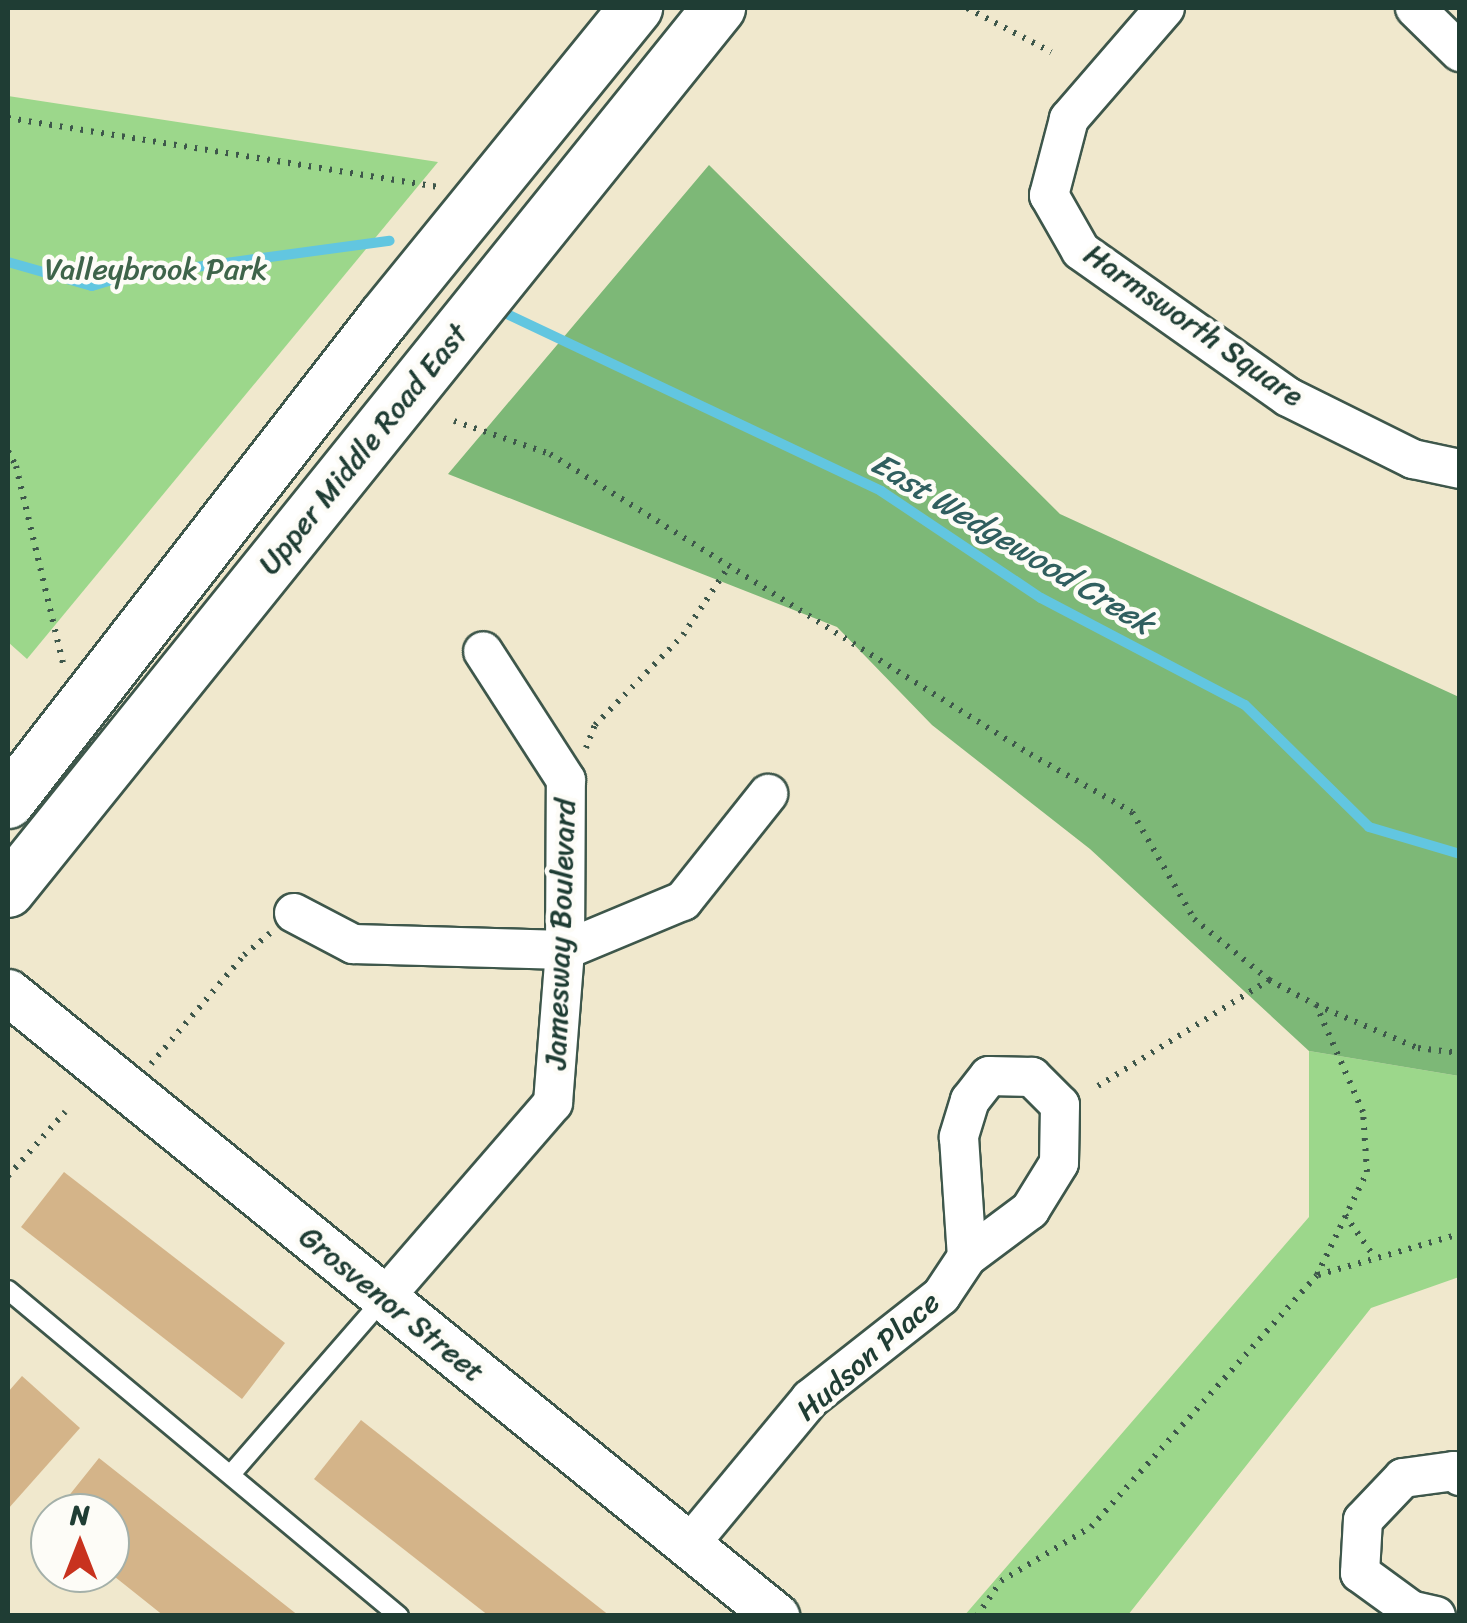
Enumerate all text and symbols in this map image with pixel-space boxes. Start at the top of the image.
street label: Harmsworth Square [1078,236,1310,414]
park label: Valleybrook Park [45,251,267,287]
street label: Upper Middle Road East [250,316,476,582]
water label: East Wedgewood Creek [863,444,1161,644]
street label: Jamesway Boulevard [537,798,583,1070]
street label: Grosvenor Street [292,1218,492,1390]
street label: Hudson Place [789,1284,947,1428]
text: N [70,1490,90,1539]
north arrow [30,1493,130,1593]

